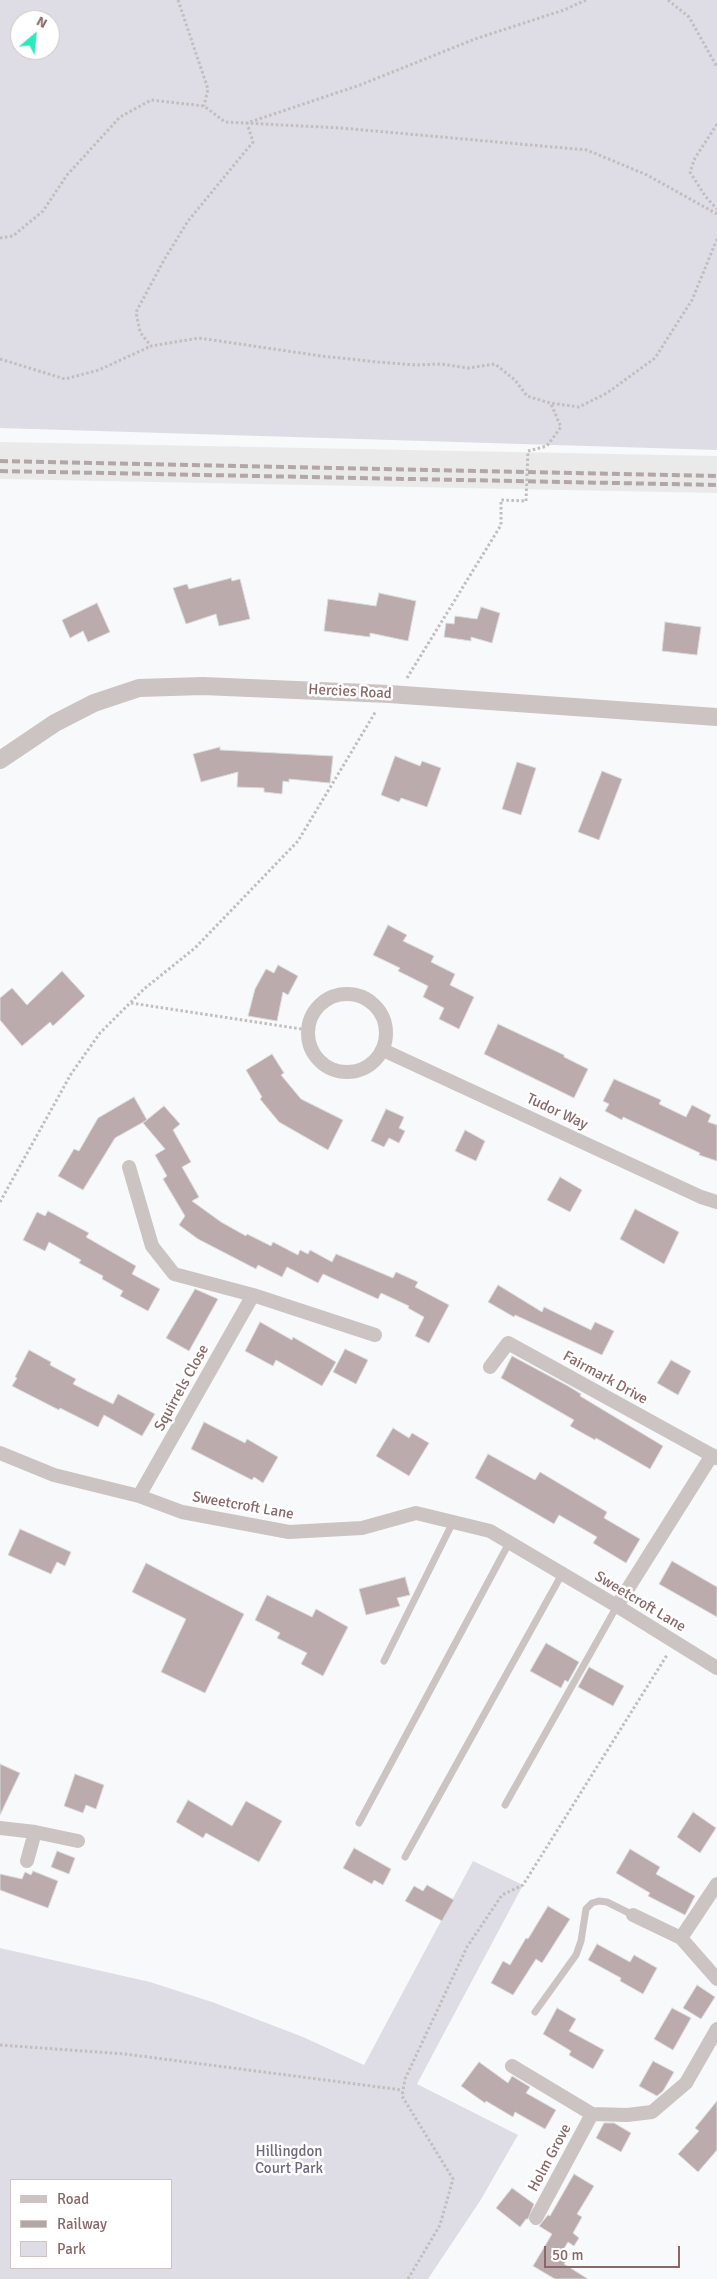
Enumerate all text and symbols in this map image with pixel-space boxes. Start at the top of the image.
north arrow [10,10,60,60]
text: N [34,12,50,32]
street label: Hercies Road [308,681,392,703]
street label: Tudor Way [523,1090,591,1134]
street label: Squirrels Close [151,1342,213,1434]
street label: Fairmark Drive [560,1347,650,1409]
street label: Sweetcroft Lane [191,1488,295,1524]
street label: Sweetcroft Lane [591,1568,689,1636]
street label: Holm Grove [525,2121,575,2195]
park label: Hillingdon Court Park [255,2143,323,2178]
legend [10,2179,172,2269]
text: Road [57,2190,89,2208]
text: Railway [57,2215,107,2233]
scale bar [547,2236,683,2268]
text: Park [57,2240,86,2258]
text: 50 m [552,2246,583,2264]

